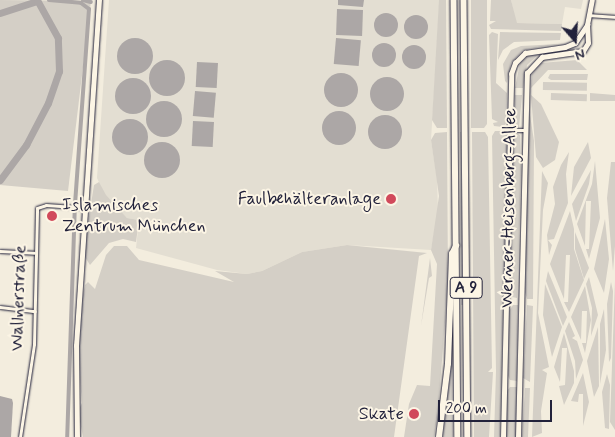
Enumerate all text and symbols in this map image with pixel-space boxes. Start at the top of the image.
north arrow [550,15,600,65]
text: N [573,44,587,64]
street label: Werner-Heisenberg-Allee [496,108,522,308]
place label: Faulbehälteranlage [238,188,381,210]
marker: Faulbehälteranlage [385,193,397,205]
place label: Islamisches Zentrum München [62,195,207,238]
marker: Islamisches Zentrum München [46,210,58,222]
street label: Wallnerstraße [6,245,32,351]
road number: A 9 [448,274,484,302]
scale bar [440,390,554,422]
text: 200 m [446,399,487,419]
place label: Skate [359,403,404,425]
marker: Skate [408,408,420,420]

